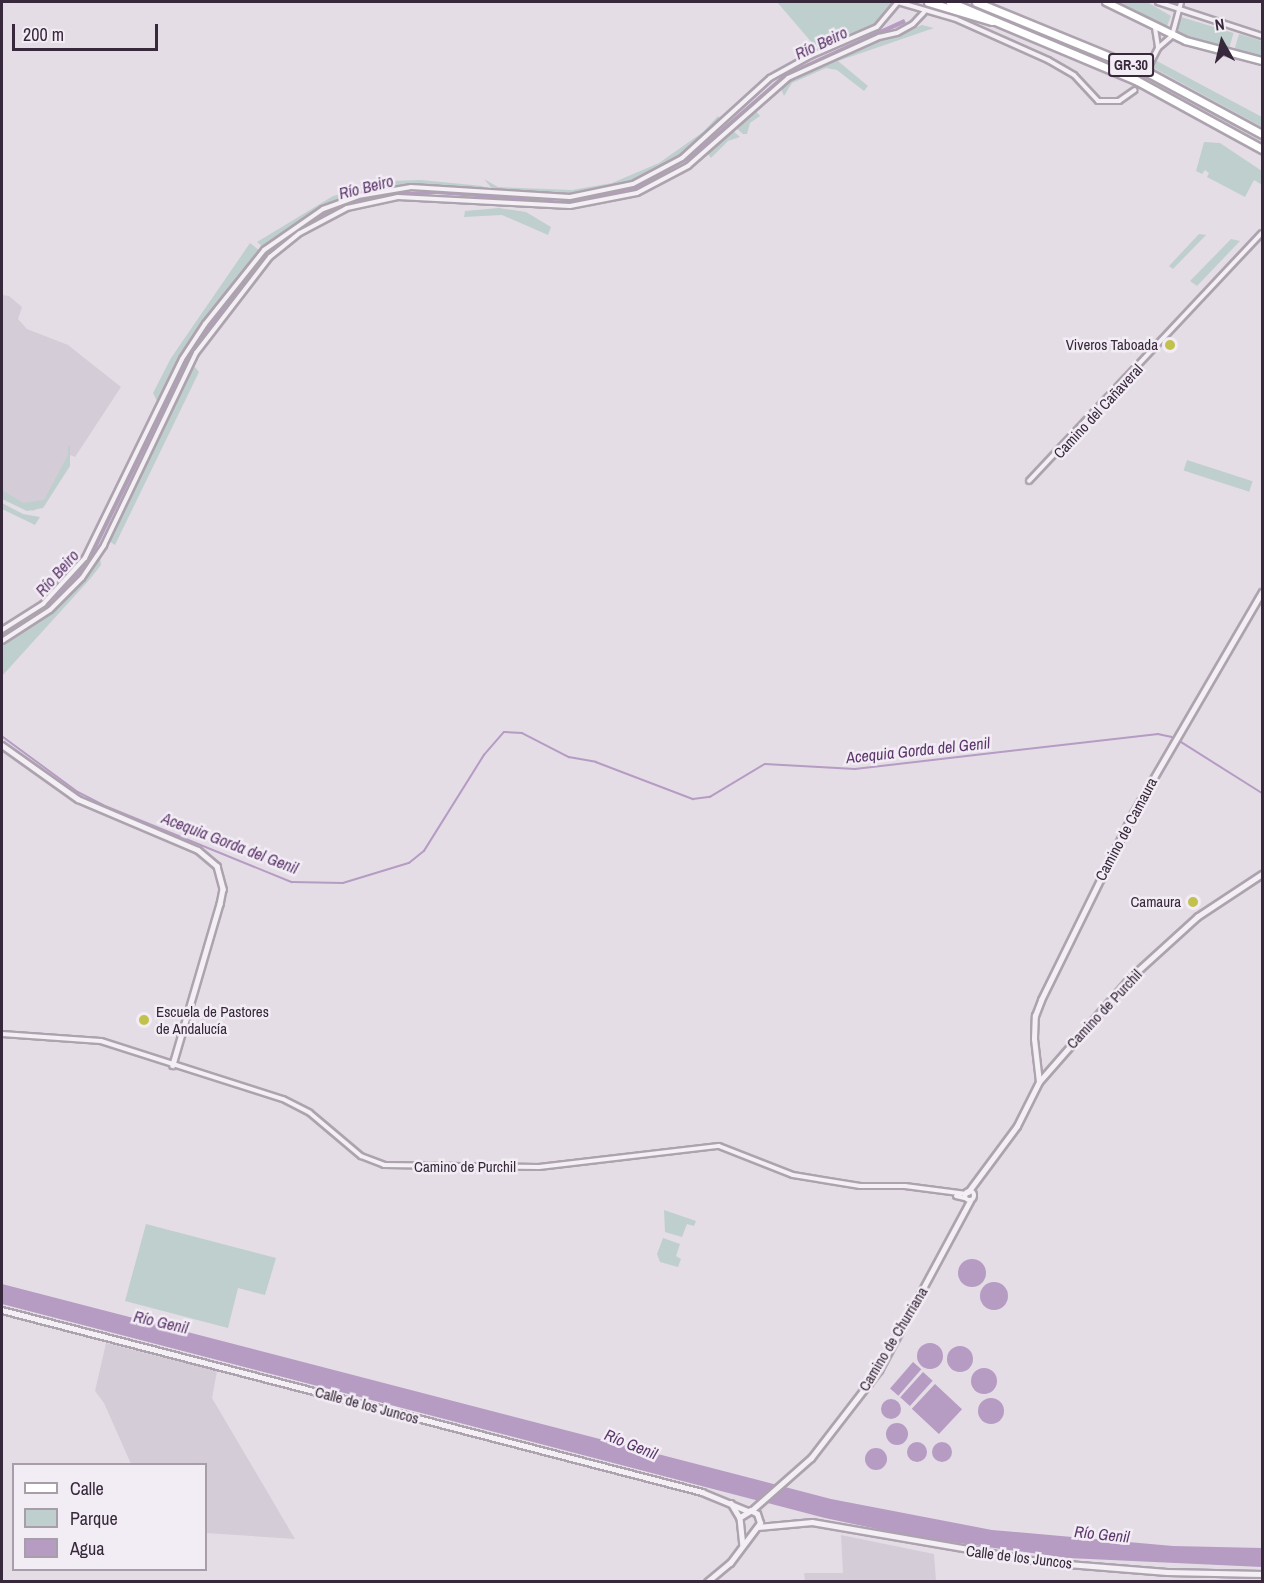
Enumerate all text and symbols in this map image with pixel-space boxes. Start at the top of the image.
scale bar [15,12,160,50]
north arrow [1192,12,1252,72]
text: N [1213,13,1226,36]
text: 200 m [23,22,64,47]
water label: Río Beiro [792,23,850,63]
road number: GR-30 [1107,54,1155,76]
water label: Río Beiro [337,171,395,203]
place label: Viveros Taboada [1066,336,1158,354]
marker: Viveros Taboada [1163,338,1177,352]
street label: Camino del Cañaveral [1050,360,1146,462]
water label: Río Beiro [31,546,83,600]
water label: Acequia Gorda del Genil [845,733,991,767]
street label: Camino de Camaura [1091,774,1161,884]
water label: Acequia Gorda del Genil [159,808,301,878]
place label: Camaura [1130,893,1181,911]
marker: Camaura [1186,895,1200,909]
street label: Camino de Purchil [1063,966,1145,1052]
place label: Escuela de Pastores de Andalucía [156,1002,269,1037]
marker: Escuela de Pastores de Andalucía [137,1013,151,1027]
street label: Camino de Purchil [414,1158,516,1176]
street label: Camino de Churriana [855,1284,931,1394]
water label: Río Genil [132,1306,190,1338]
street label: Calle de los Juncos [313,1383,421,1427]
water label: Río Genil [602,1425,660,1463]
legend [12,1463,207,1571]
text: Calle [70,1476,104,1501]
text: Parque [70,1506,118,1531]
water label: Río Genil [1073,1522,1131,1546]
text: Agua [70,1536,104,1561]
street label: Calle de los Juncos [965,1542,1073,1572]

